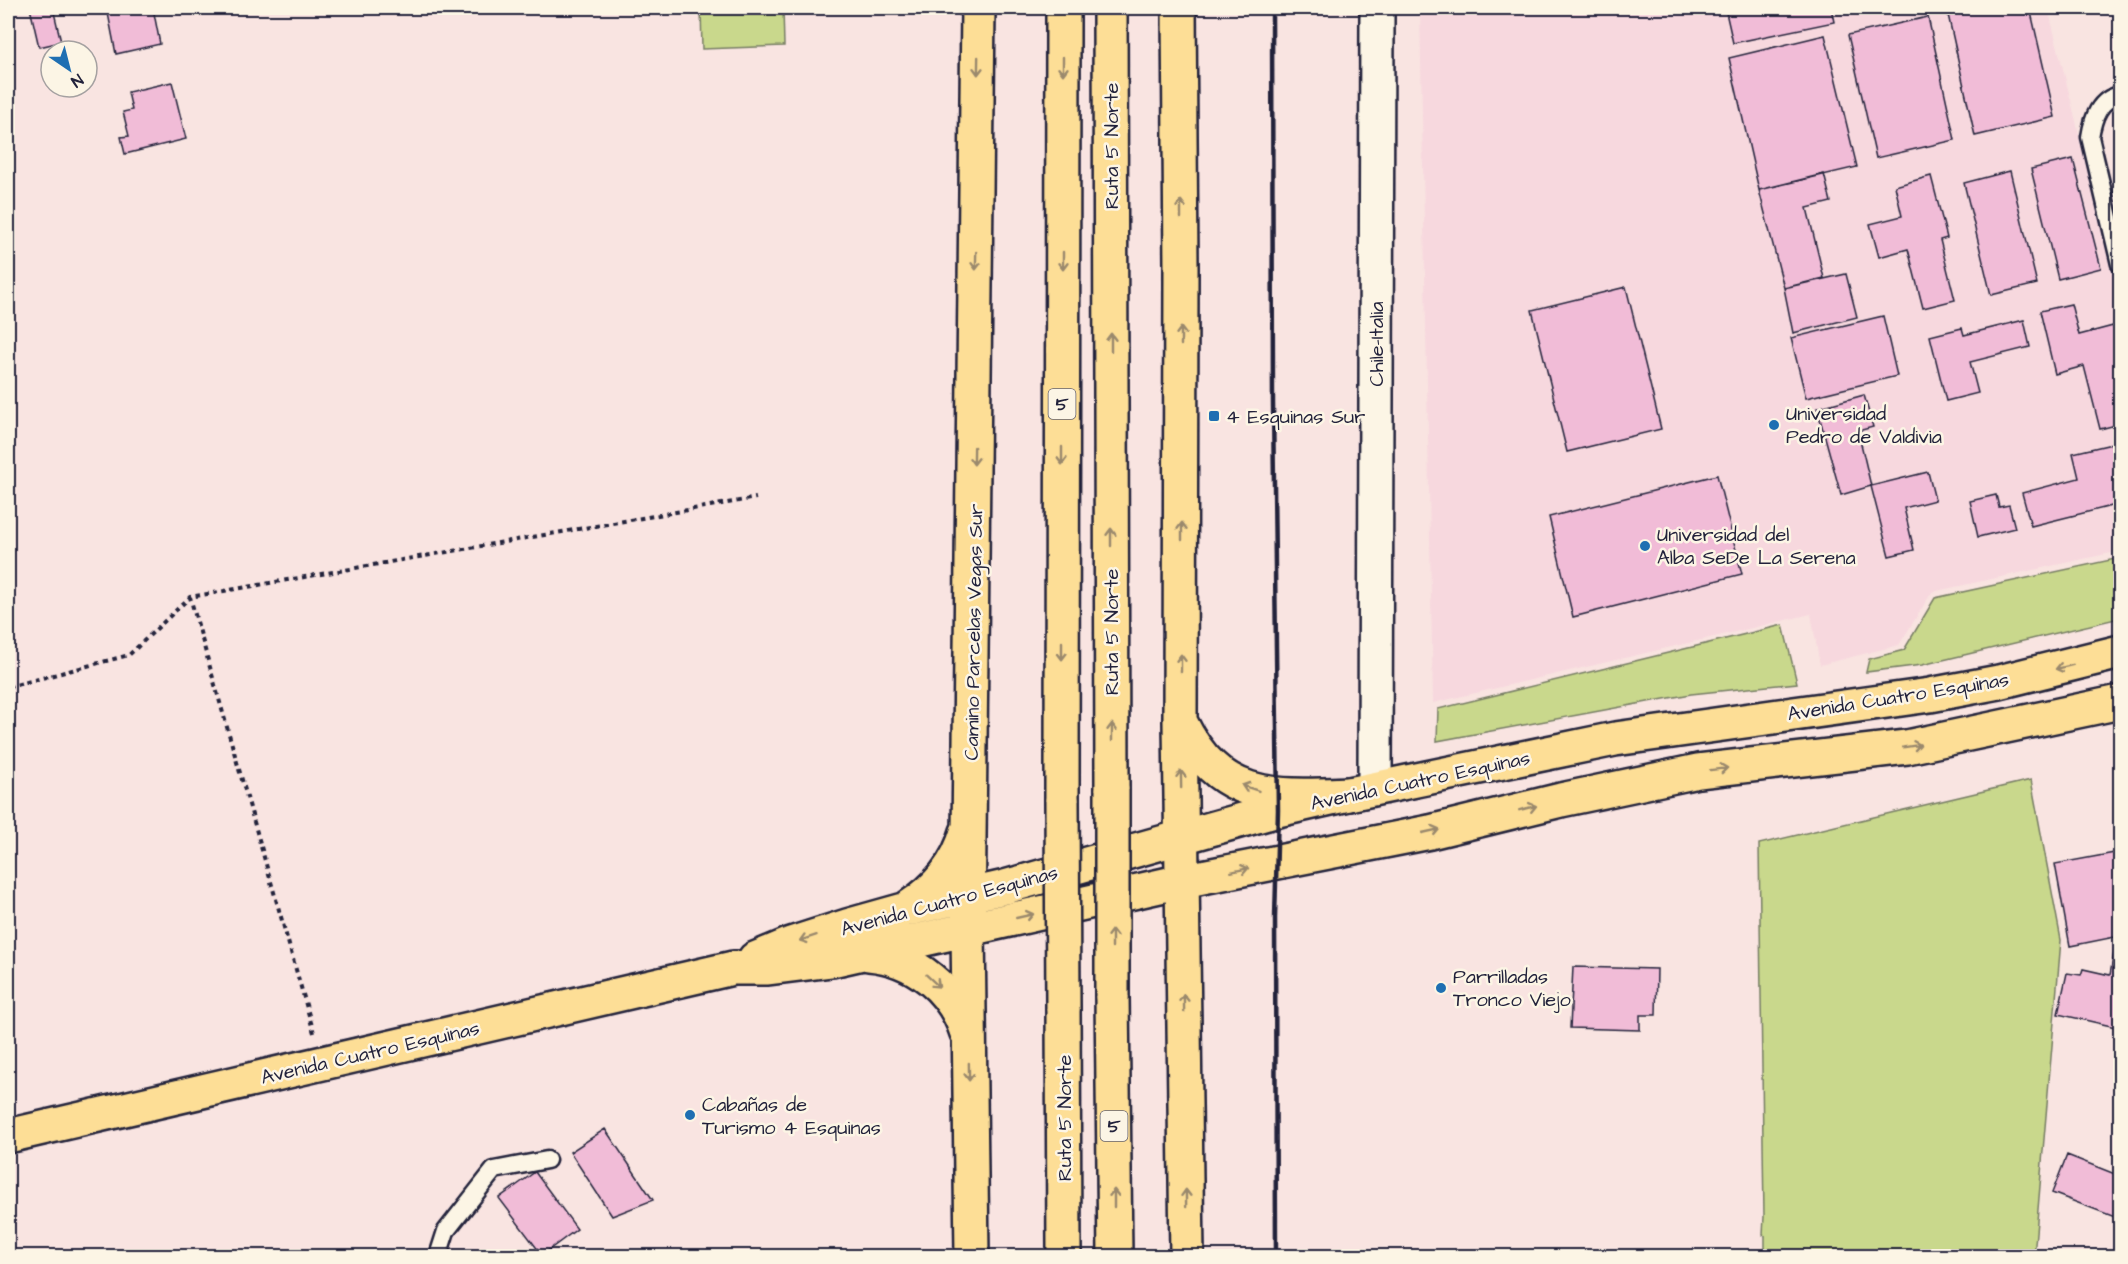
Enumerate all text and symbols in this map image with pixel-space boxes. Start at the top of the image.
north arrow [39,39,99,99]
one-way arrow [972,55,984,75]
one-way arrow [1057,55,1069,75]
text: N [67,69,87,92]
street label: Ruta 5 Norte [1098,83,1126,209]
one-way arrow [1175,199,1187,219]
one-way arrow [970,250,982,270]
one-way arrow [1057,250,1069,270]
street label: Chile-Italia [1363,302,1391,386]
one-way arrow [1175,326,1187,346]
one-way arrow [1105,332,1117,352]
road number: 5 [1048,389,1076,419]
place label: Universidad Pedro de Valdivia [1786,400,1942,451]
place label: 4 Esquinas Sur [1226,403,1365,431]
marker: 4 Esquinas Sur [1207,409,1221,423]
marker: Universidad Pedro de Valdivia [1767,418,1781,432]
one-way arrow [968,445,980,465]
one-way arrow [1056,445,1068,465]
street label: Camino Parcelas Vegas Sur [958,503,991,761]
one-way arrow [1176,521,1187,541]
place label: Universidad del Alba SeDe La Serena [1657,521,1856,572]
one-way arrow [1105,527,1117,547]
marker: Universidad del Alba SeDe La Serena [1638,539,1652,553]
street label: Ruta 5 Norte [1098,569,1126,695]
one-way arrow [1056,640,1068,660]
one-way arrow [1175,653,1187,673]
one-way arrow [2055,661,2074,673]
street label: Avenida Cuatro Esquinas [1785,666,2011,728]
one-way arrow [1106,722,1118,742]
one-way arrow [1902,740,1922,751]
street label: Avenida Cuatro Esquinas [1308,744,1533,818]
one-way arrow [1708,763,1728,774]
one-way arrow [1175,769,1187,789]
one-way arrow [1241,781,1260,792]
one-way arrow [1518,801,1537,813]
one-way arrow [1421,825,1440,837]
street label: Avenida Cuatro Esquinas [838,858,1061,943]
one-way arrow [1230,864,1249,875]
one-way arrow [1016,910,1035,922]
one-way arrow [1106,928,1118,948]
one-way arrow [799,934,818,945]
place label: Parrilladas Tronco Viejo [1453,963,1571,1014]
one-way arrow [926,974,941,989]
marker: Parrilladas Tronco Viejo [1434,981,1448,995]
one-way arrow [1178,994,1190,1014]
street label: Avenida Cuatro Esquinas [258,1014,482,1092]
street label: Ruta 5 Norte [1051,1055,1079,1181]
one-way arrow [964,1061,975,1081]
place label: Cabañas de Turismo 4 Esquinas [702,1091,881,1142]
marker: Cabañas de Turismo 4 Esquinas [683,1108,697,1122]
road number: 5 [1100,1111,1128,1141]
one-way arrow [1108,1189,1120,1209]
one-way arrow [1180,1189,1192,1209]

